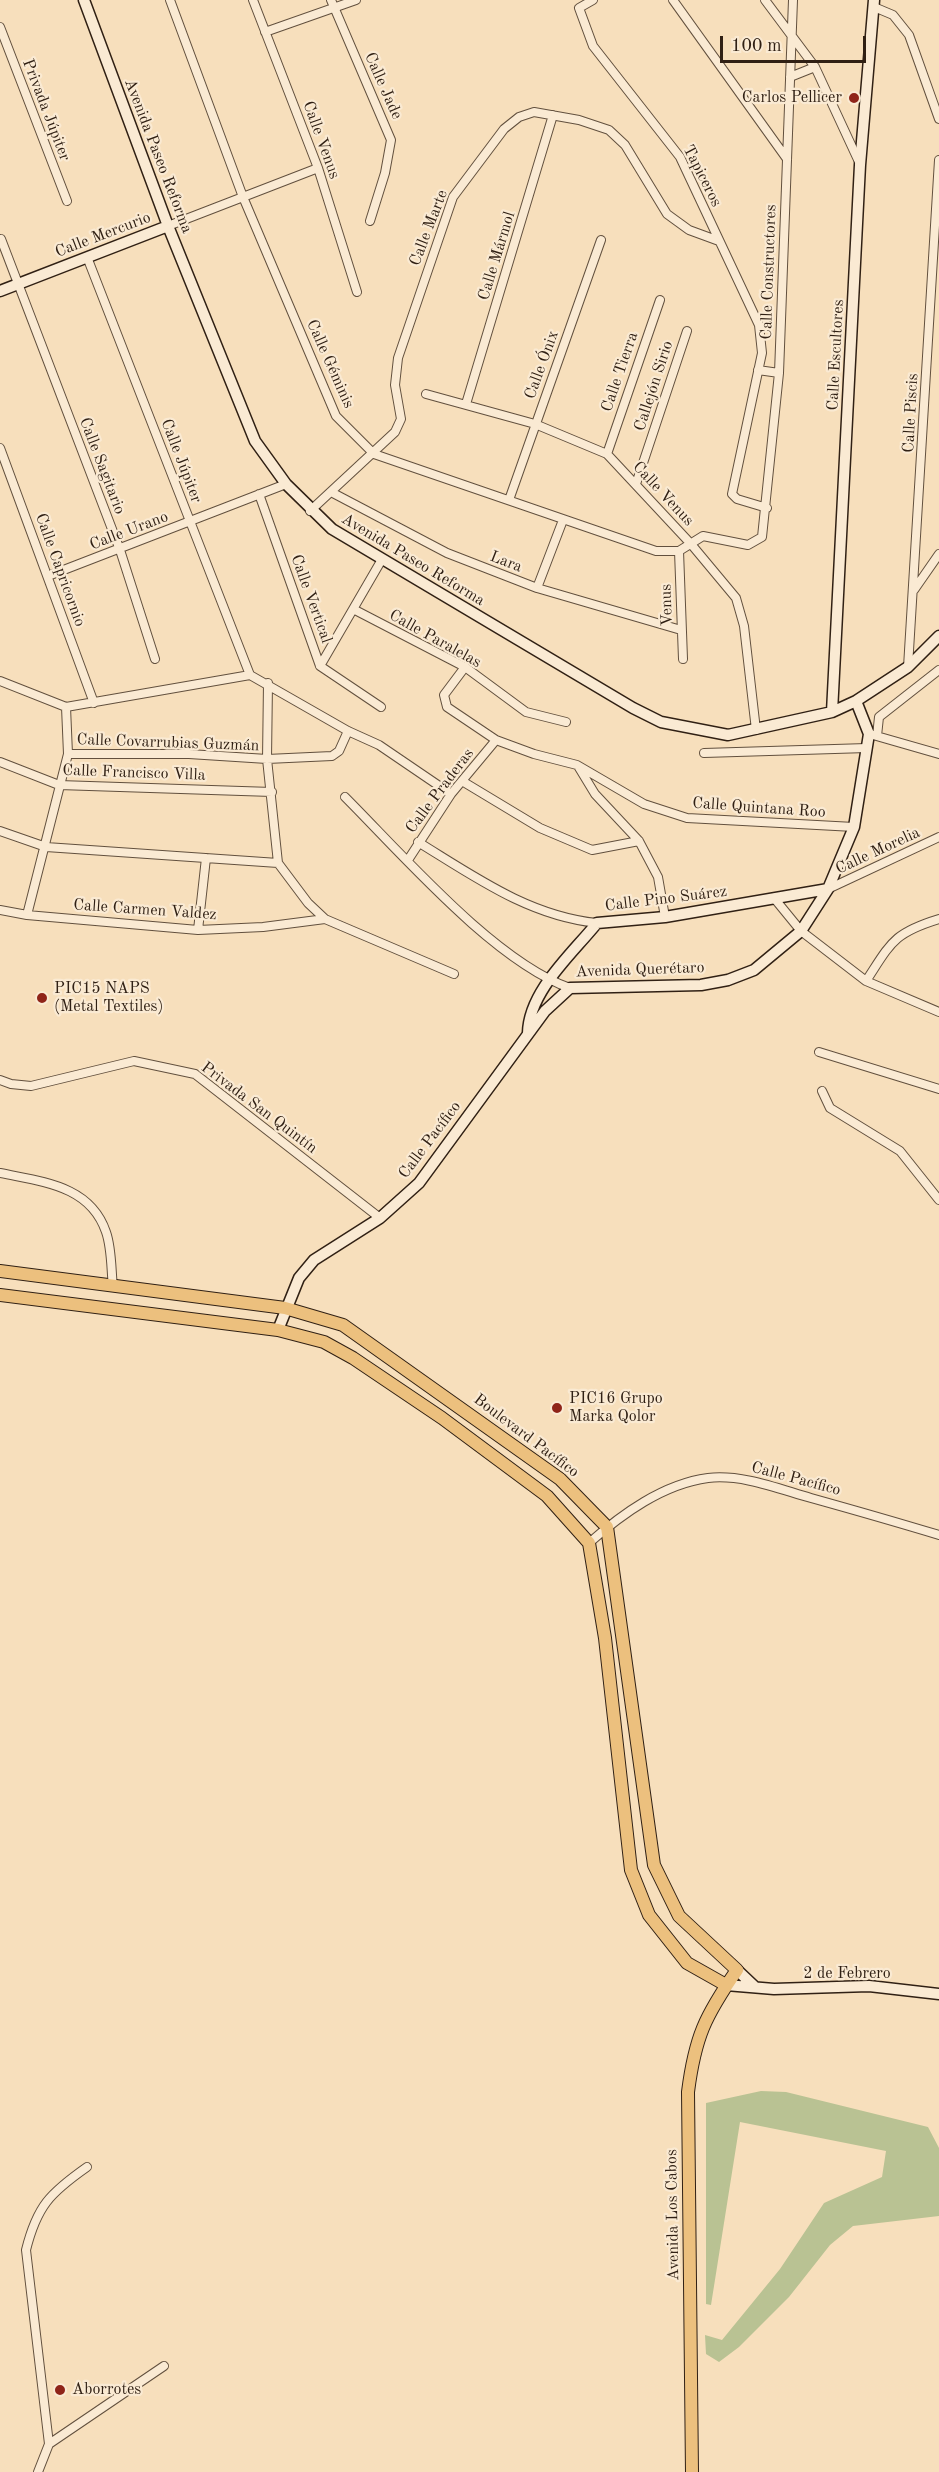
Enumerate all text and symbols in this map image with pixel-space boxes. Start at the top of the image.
scale bar [723,24,868,62]
text: 100 m [731,37,782,55]
street label: Calle Jade [360,50,406,122]
street label: Privada Júpiter [18,56,74,164]
street label: Avenida Paseo Reforma [120,76,196,236]
place label: Carlos Pellicer [742,88,842,108]
marker: Carlos Pellicer [847,91,861,105]
street label: Calle Venus [298,98,344,182]
street label: Tapiceros [678,142,726,210]
street label: Calle Marte [406,187,452,269]
street label: Calle Constructores [757,204,781,340]
street label: Calle Mercurio [53,208,153,262]
street label: Calle Mármol [474,209,520,303]
street label: Calle Escultores [823,299,849,411]
street label: Calle Géminis [302,317,358,411]
street label: Calle Ónix [521,328,563,402]
street label: Calle Tierra [597,330,643,414]
street label: Callejón Sirio [630,338,678,434]
street label: Calle Piscis [899,373,923,453]
street label: Calle Sagitario [75,415,129,517]
street label: Calle Júpiter [156,416,206,506]
street label: Calle Venus [628,458,698,530]
street label: Calle Urano [87,507,171,555]
street label: Avenida Paseo Reforma [338,510,488,610]
street label: Calle Capricornio [31,511,89,629]
street label: Lara [487,547,525,577]
street label: Calle Vertical [286,552,336,646]
street label: Venus [657,584,677,626]
street label: Calle Paralelas [386,606,484,672]
street label: Calle Covarrubias Guzmán [76,730,260,756]
street label: Calle Praderas [402,745,478,837]
street label: Calle Francisco Villa [62,761,206,785]
street label: Calle Quintana Roo [692,794,826,822]
street label: Calle Morelia [833,823,923,879]
street label: Calle Pino Suárez [604,882,728,916]
street label: Calle Carmen Valdez [73,895,217,925]
street label: Avenida Querétaro [575,958,705,982]
place label: PIC15 NAPS (Metal Textiles) [54,979,163,1017]
marker: PIC15 NAPS (Metal Textiles) [35,991,49,1005]
street label: Privada San Quintín [197,1058,321,1158]
street label: Calle Pacífico [395,1098,465,1182]
place label: PIC16 Grupo Marka Qolor [569,1389,663,1427]
street label: Boulevard Pacífico [469,1390,583,1482]
marker: PIC16 Grupo Marka Qolor [550,1401,564,1415]
street label: Calle Pacífico [749,1458,843,1500]
street label: 2 de Febrero [803,1964,891,1984]
street label: Avenida Los Cabos [662,2149,684,2281]
place label: Aborrotes [72,2380,141,2400]
marker: Aborrotes [53,2383,67,2397]

